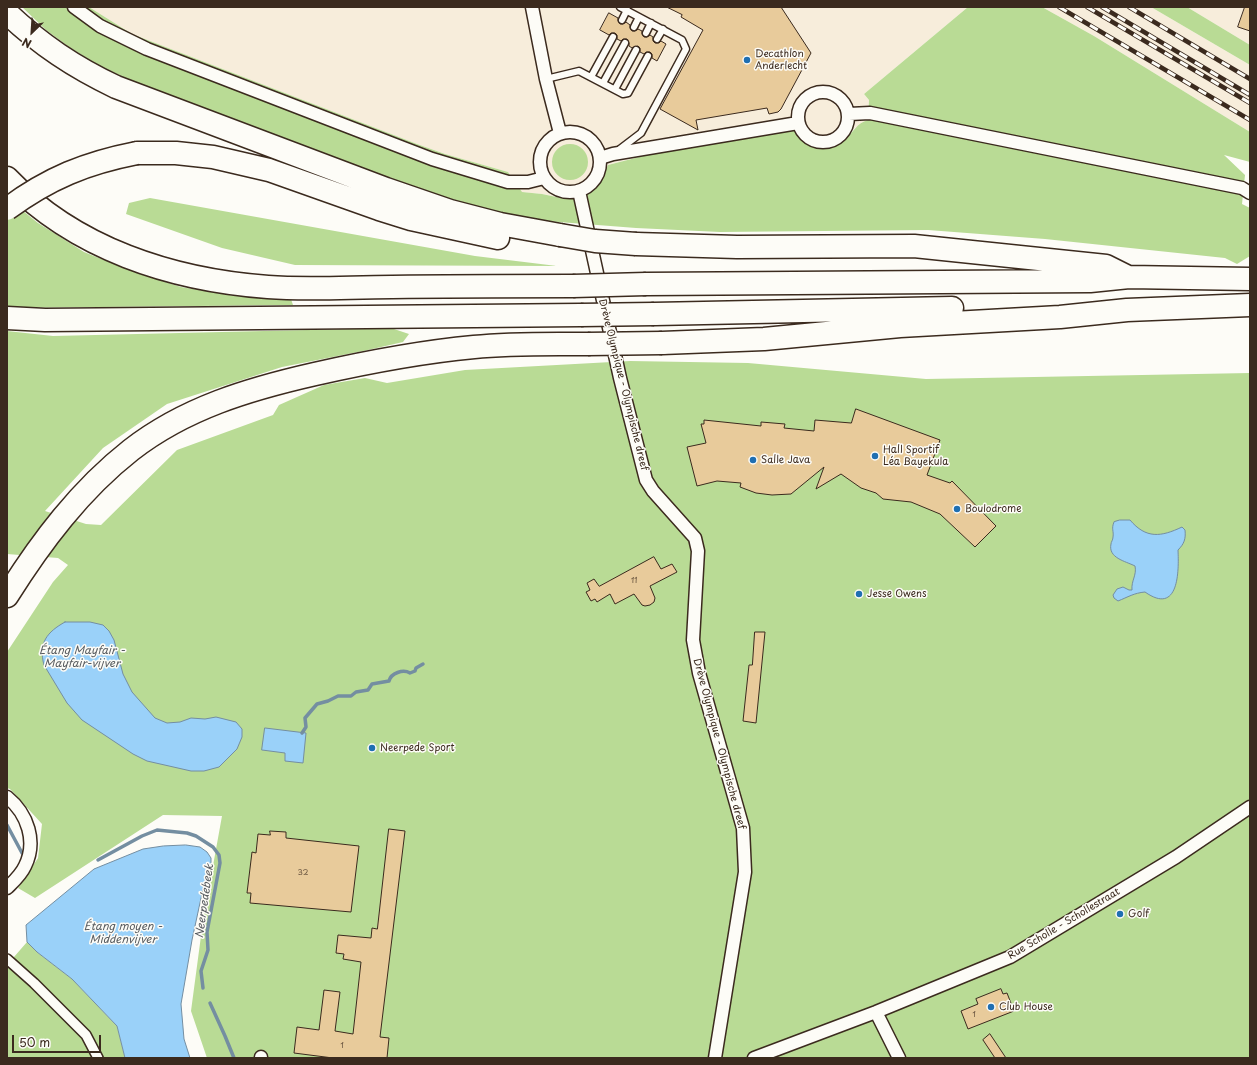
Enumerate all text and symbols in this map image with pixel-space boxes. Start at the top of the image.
north arrow [12,12,52,52]
text: N [19,34,34,53]
place label: Decathlon Anderlecht [755,48,807,72]
marker: Decathlon Anderlecht [742,55,752,65]
street label: Drève Olympique - Olympische dreef [596,298,650,472]
place label: Hall Sportif Léa Bayekula [883,444,948,468]
marker: Hall Sportif Léa Bayekula [870,451,880,461]
place label: Salle Java [761,454,810,466]
marker: Salle Java [748,455,758,465]
place label: Boulodrome [965,503,1021,515]
marker: Boulodrome [952,504,962,514]
house number: 11 [631,576,637,586]
place label: Jesse Owens [867,588,927,600]
marker: Jesse Owens [854,589,864,599]
water label: Étang Mayfair - Mayfair-vijver [39,644,125,670]
street label: Drève Olympique - Olympische dreef [690,657,748,831]
place label: Neerpede Sport [380,742,455,754]
marker: Neerpede Sport [367,743,377,753]
water label: Neerpedebeek [193,863,217,939]
house number: 32 [298,868,308,878]
street label: Rue Scholle - Schollestraat [1006,886,1122,962]
place label: Golf [1128,908,1149,920]
marker: Golf [1115,909,1125,919]
water label: Étang moyen - Middenvijver [84,920,162,946]
place label: Club House [999,1001,1053,1013]
marker: Club House [986,1002,996,1012]
house number: 1 [972,1010,976,1020]
scale bar [14,1027,103,1053]
text: 50 m [19,1033,50,1051]
house number: 1 [340,1041,344,1051]

